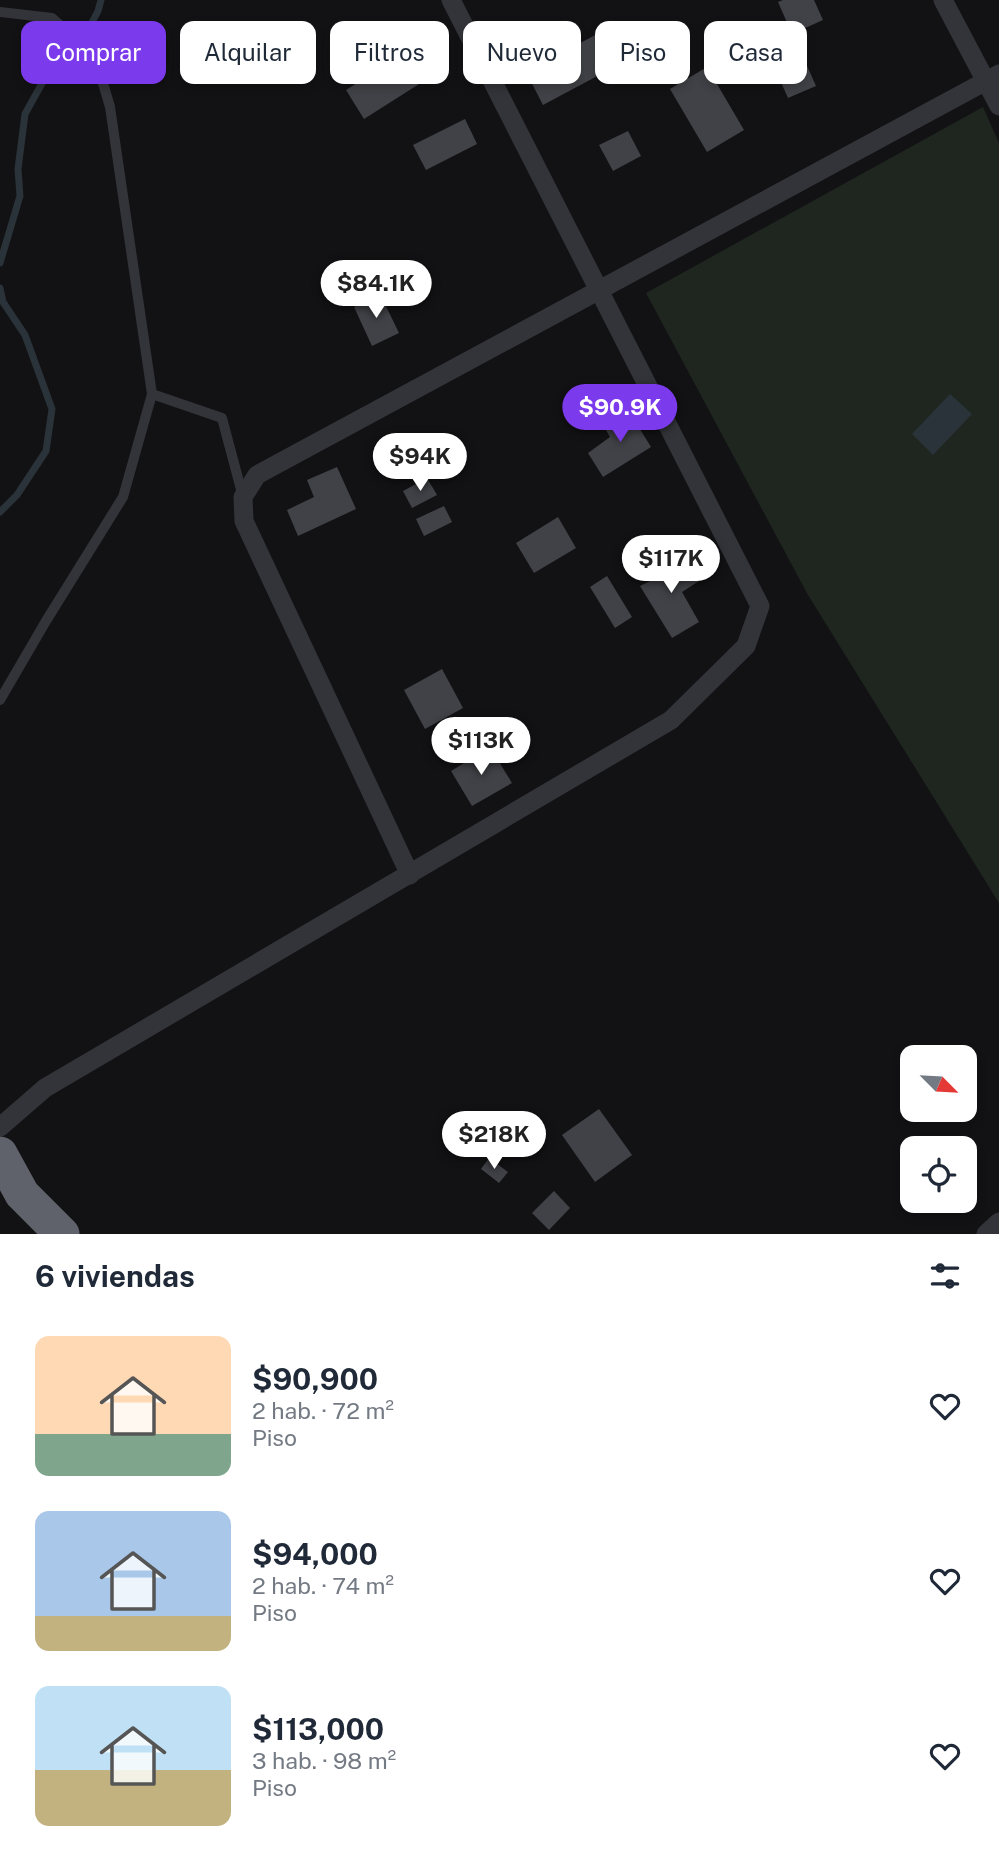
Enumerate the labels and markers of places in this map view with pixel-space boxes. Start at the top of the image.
pin: $84.1K [319,260,433,320]
pin: $90.9K [563,384,677,444]
pin: $94K [379,434,461,493]
pin: $117K [622,536,720,595]
pin: $113K [432,718,530,777]
pin: $218K [445,1112,543,1171]

